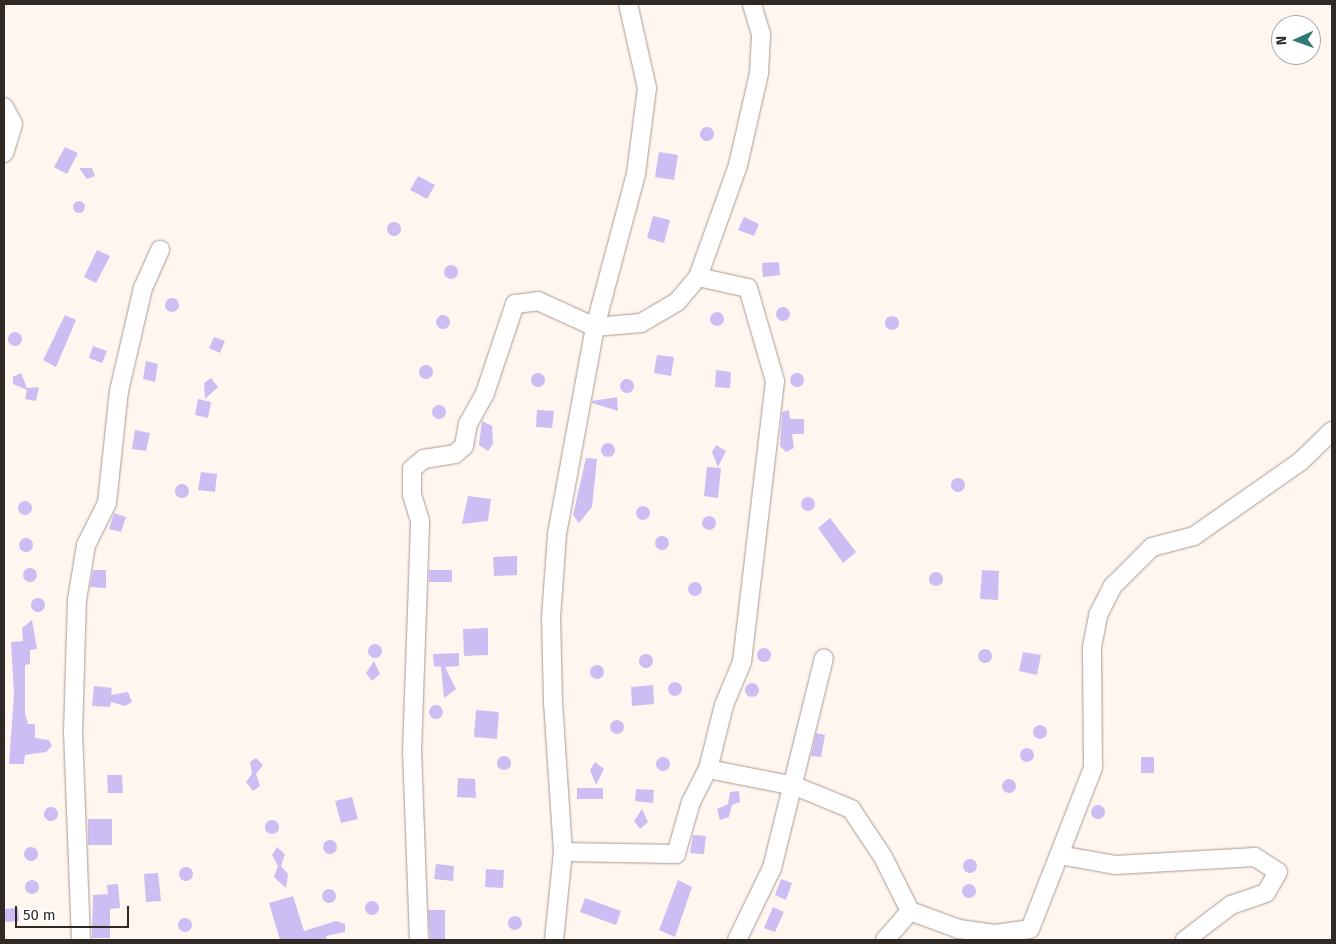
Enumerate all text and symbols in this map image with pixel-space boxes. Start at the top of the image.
north arrow [1271,15,1321,65]
text: N [1273,36,1290,45]
scale bar [18,896,131,928]
text: 50 m [23,906,56,924]

